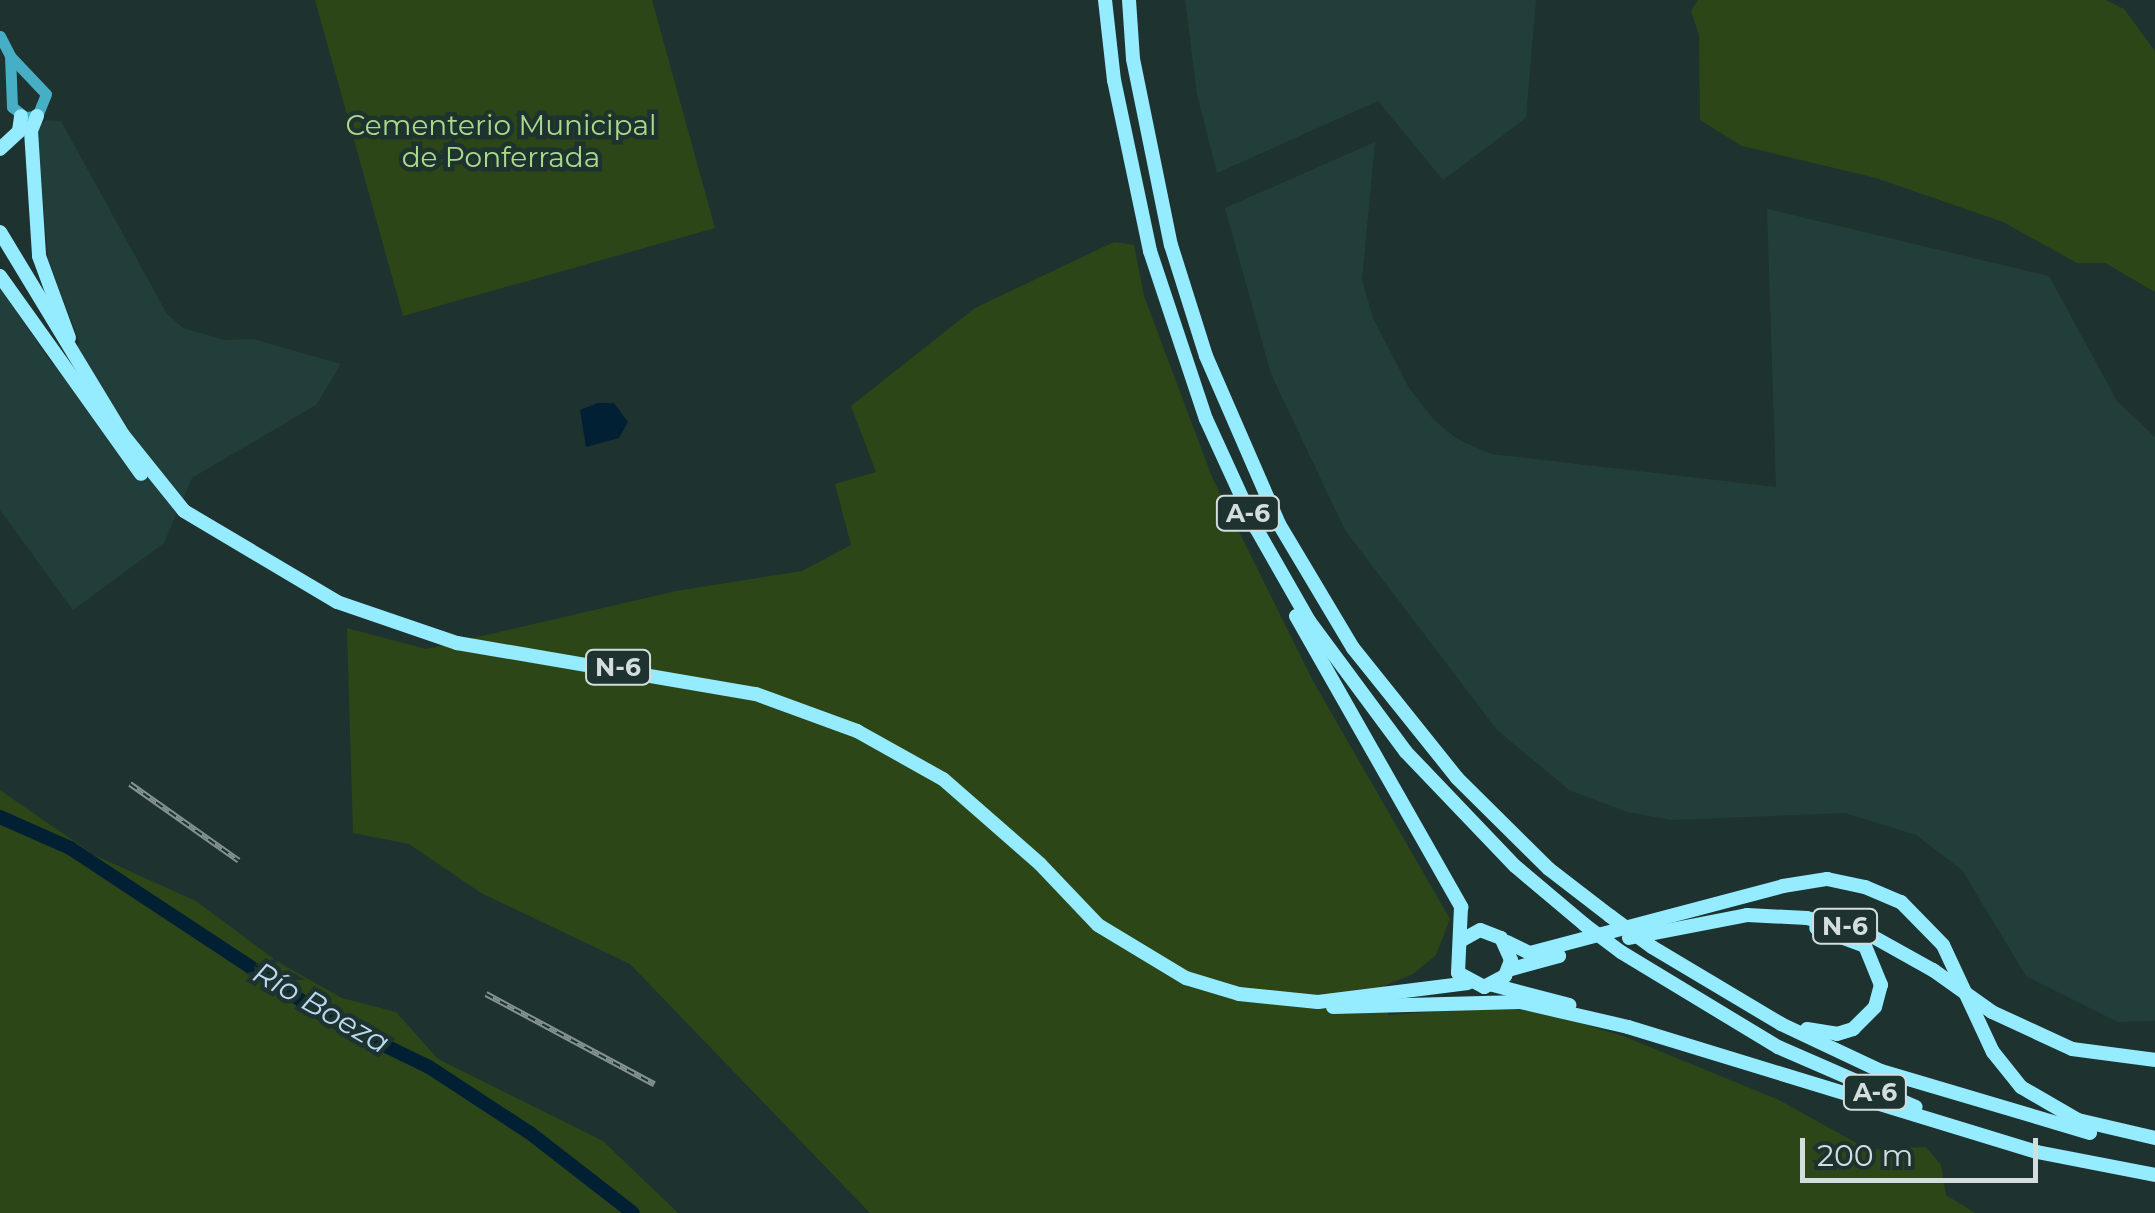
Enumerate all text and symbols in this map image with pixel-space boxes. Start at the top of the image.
park label: Cementerio Municipal de Ponferrada [346,108,656,174]
road number: A-6 [1216,493,1280,533]
road number: N-6 [583,647,653,687]
road number: N-6 [1810,906,1880,946]
water label: Río Boeza [247,955,395,1061]
road number: A-6 [1842,1072,1908,1112]
scale bar [1805,1118,2042,1180]
text: 200 m [1817,1137,1913,1174]

